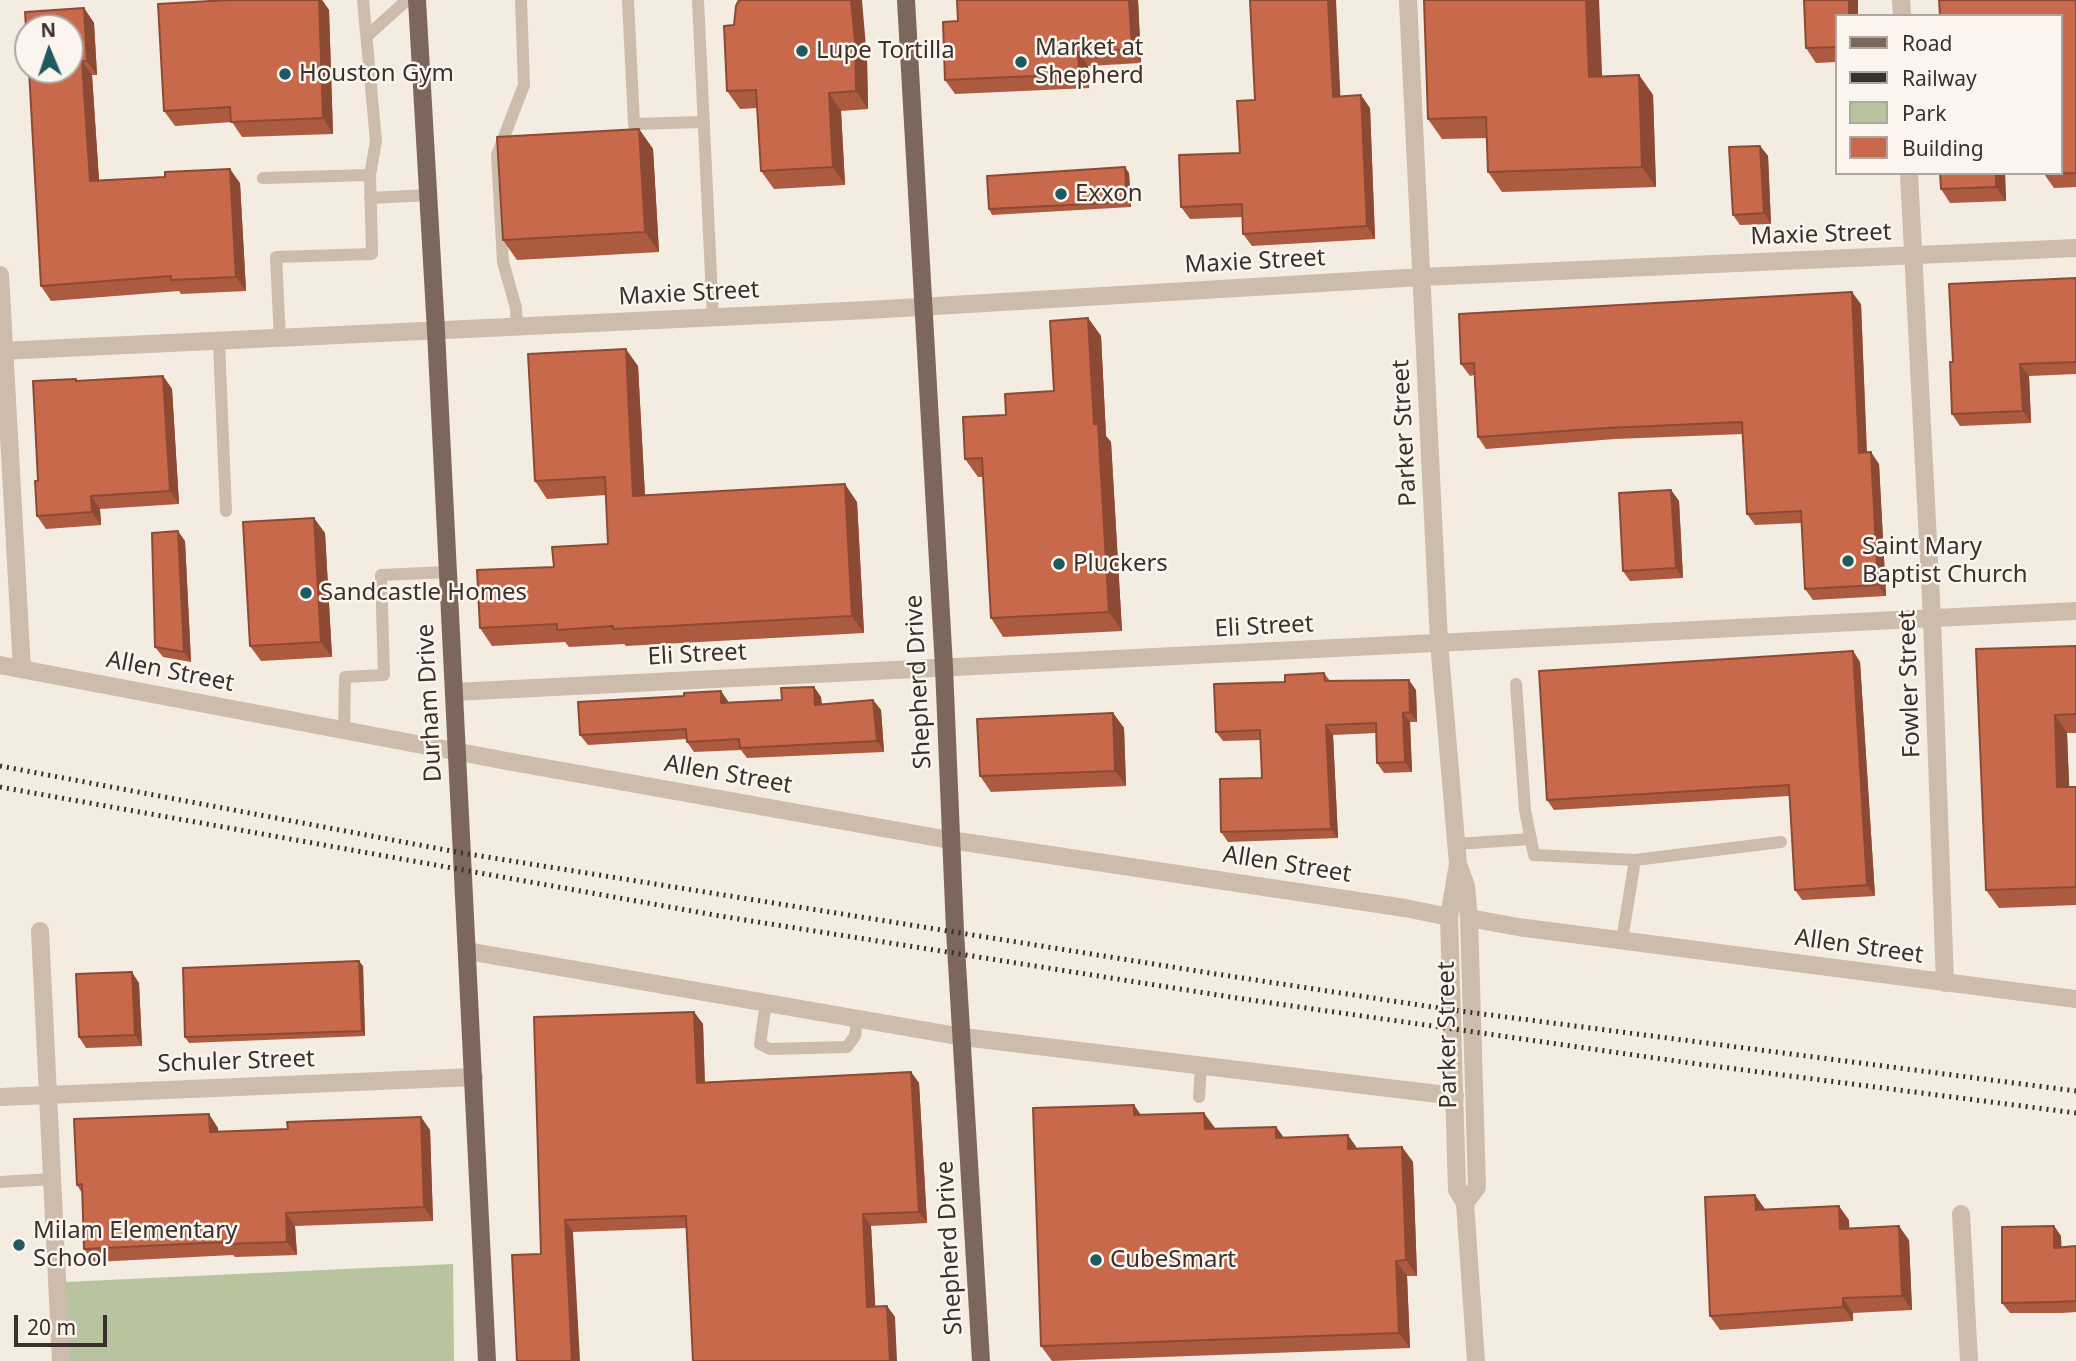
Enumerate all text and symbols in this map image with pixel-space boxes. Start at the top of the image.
north arrow [14,14,84,84]
legend [1834,14,2062,175]
text: N [40,17,57,43]
text: Road [1902,29,1952,57]
place label: Market at Shepherd [1035,34,1144,90]
place label: Lupe Tortilla [816,37,955,65]
marker: Lupe Tortilla [794,43,810,59]
marker: Market at Shepherd [1013,54,1029,70]
place label: Houston Gym [299,60,454,88]
text: Railway [1902,64,1977,92]
marker: Houston Gym [277,66,293,82]
text: Park [1902,99,1946,127]
text: Building [1902,134,1984,162]
place label: Exxon [1075,180,1143,208]
marker: Exxon [1053,186,1069,202]
street label: Maxie Street [1750,218,1892,252]
street label: Maxie Street [1184,244,1326,280]
street label: Maxie Street [618,276,760,312]
street label: Parker Street [1387,359,1423,507]
place label: Saint Mary Baptist Church [1862,533,2028,589]
place label: Pluckers [1073,550,1168,578]
marker: Saint Mary Baptist Church [1840,553,1856,569]
marker: Pluckers [1051,556,1067,572]
place label: Sandcastle Homes [320,579,527,607]
marker: Sandcastle Homes [298,585,314,601]
street label: Shepherd Drive [900,594,938,770]
street label: Fowler Street [1893,609,1927,759]
street label: Eli Street [1214,610,1314,644]
street label: Durham Drive [411,623,449,783]
street label: Eli Street [647,638,747,672]
street label: Allen Street [104,646,236,698]
street label: Allen Street [662,750,794,800]
street label: Allen Street [1221,841,1353,889]
street label: Allen Street [1793,924,1925,970]
street label: Parker Street [1432,961,1464,1109]
street label: Schuler Street [157,1045,315,1079]
street label: Shepherd Drive [931,1160,969,1336]
place label: Milam Elementary School [33,1217,237,1273]
marker: Milam Elementary School [11,1237,27,1253]
place label: CubeSmart [1110,1246,1236,1274]
marker: CubeSmart [1088,1252,1104,1268]
scale bar [18,1302,110,1346]
text: 20 m [27,1313,76,1341]

